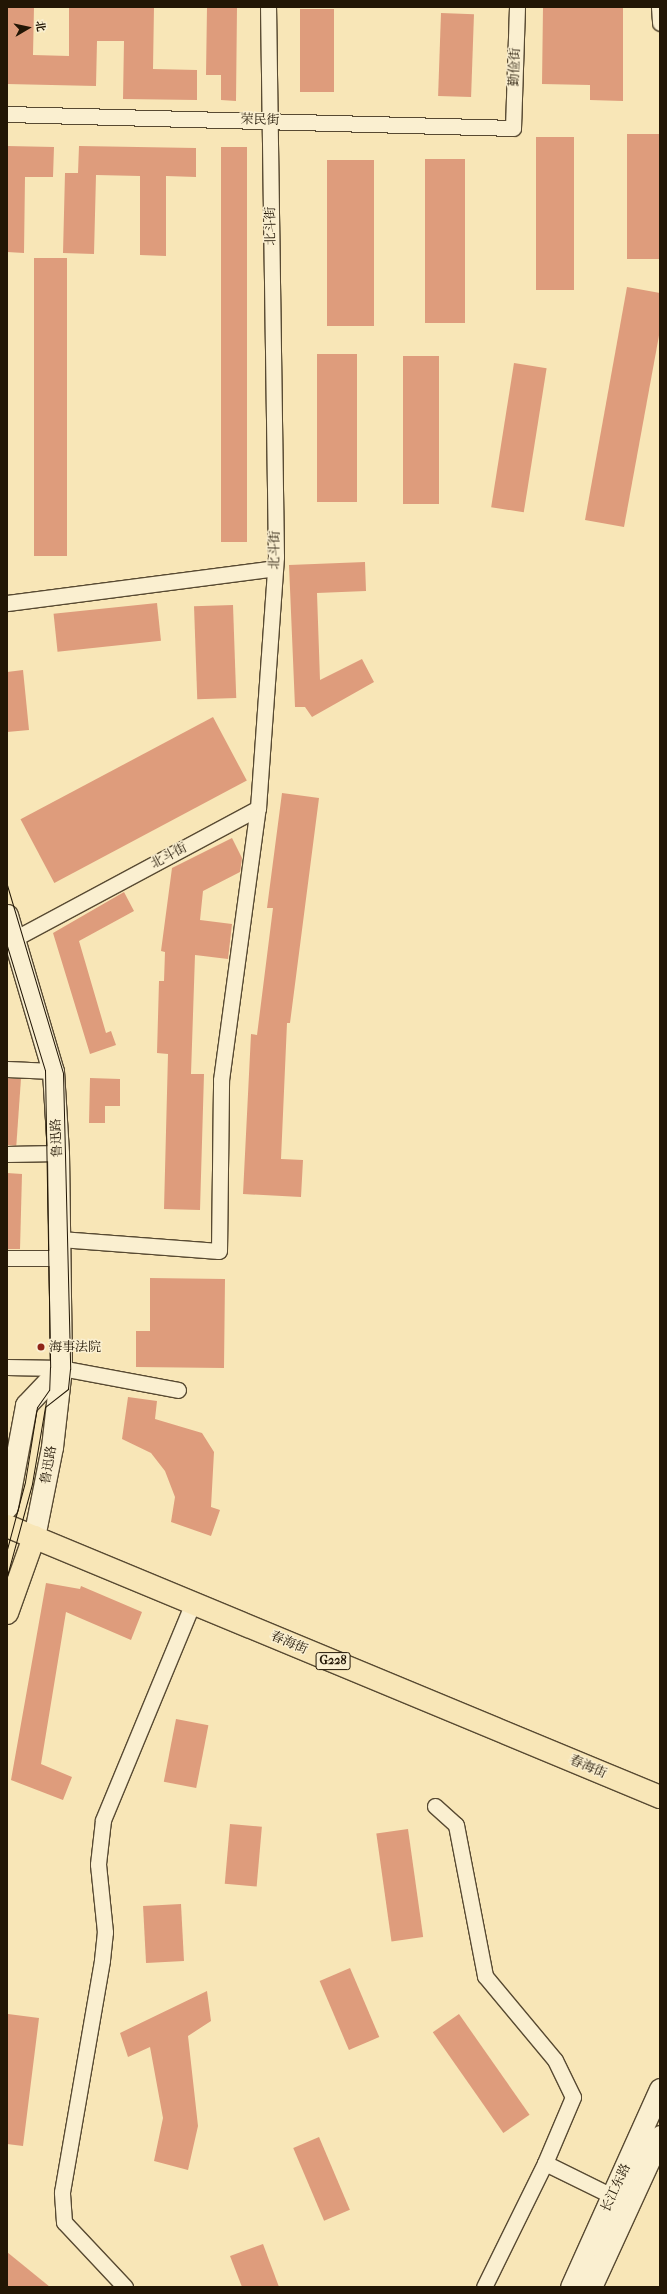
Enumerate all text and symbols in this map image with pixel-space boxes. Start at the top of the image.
north arrow [8,8,48,48]
text: 北 [33,20,48,32]
street label: 勤俭街 [507,47,523,87]
street label: 荣民街 [240,112,280,128]
street label: 北斗街 [263,206,279,246]
street label: 北斗街 [267,530,283,570]
street label: 北斗街 [148,840,190,872]
street label: 鲁迅路 [48,1118,66,1158]
place label: 海事法院 [49,1339,101,1355]
marker: 海事法院 [36,1342,46,1352]
street label: 鲁迅路 [38,1444,60,1486]
street label: 春海街 [268,1628,310,1658]
road number: G228 [315,1651,351,1671]
street label: 春海街 [567,1752,609,1782]
street label: 长江东路 [598,2161,634,2215]

